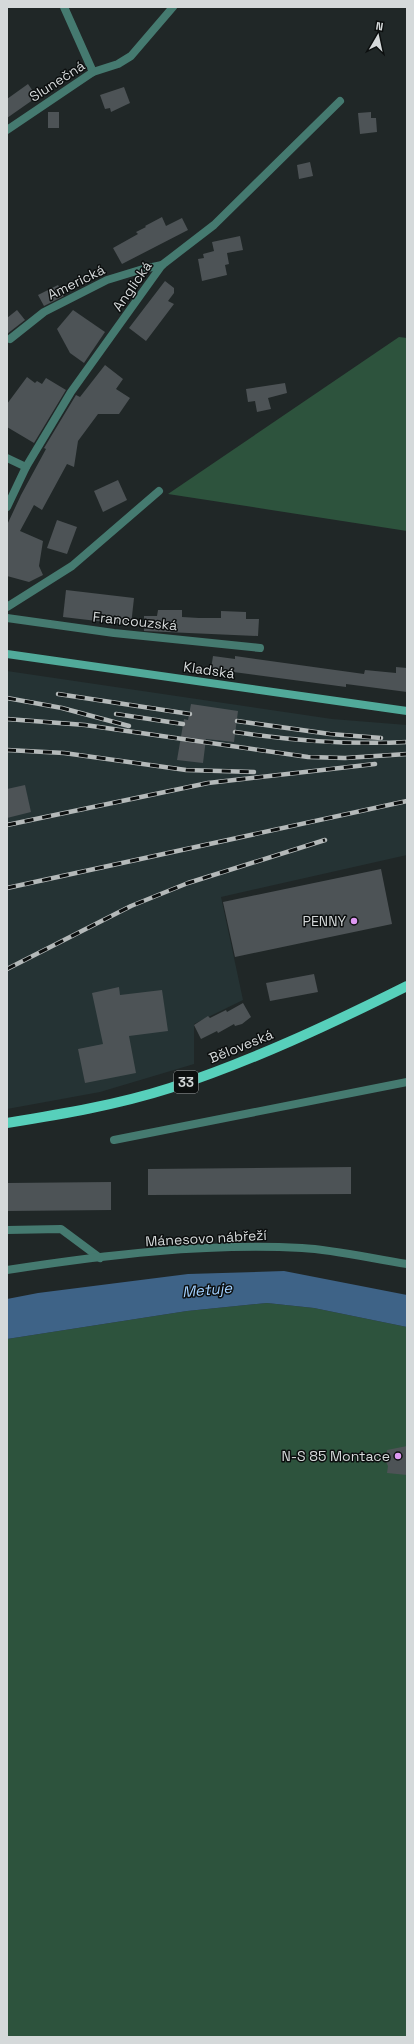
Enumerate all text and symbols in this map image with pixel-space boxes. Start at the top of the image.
north arrow [358,16,398,56]
text: N [375,19,384,34]
street label: Slunečná [26,56,88,106]
street label: Anglická [108,257,156,315]
street label: Americká [44,260,108,304]
street label: Francouzská [92,608,178,634]
street label: Kladská [182,657,236,683]
place label: PENNY [303,912,346,930]
marker: PENNY [349,916,359,926]
street label: Běloveská [206,1025,276,1067]
road number: 33 [174,1071,198,1093]
street label: Mánesovo nábřeží [145,1226,268,1250]
water label: Metuje [181,1278,234,1301]
place label: N-S 85 Montace [281,1447,390,1465]
marker: N-S 85 Montace [393,1451,403,1461]

